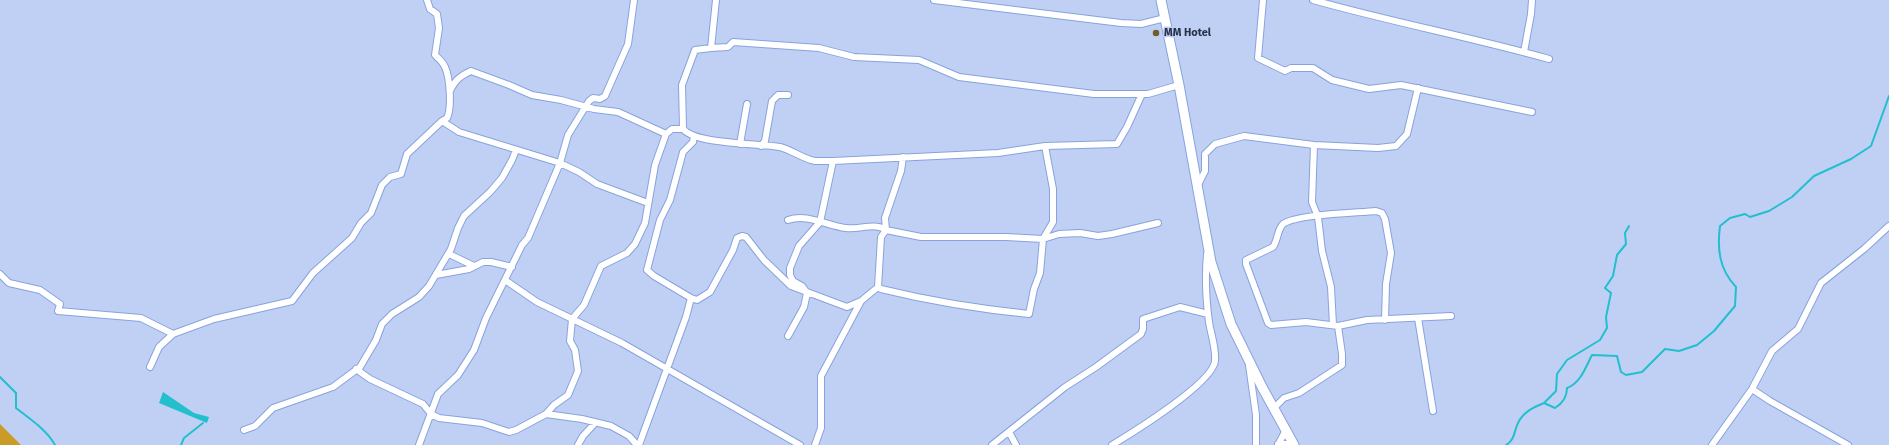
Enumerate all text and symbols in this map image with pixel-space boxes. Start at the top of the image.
place label: MM Hotel [1164,26,1211,40]
marker: MM Hotel [1151,28,1161,38]

